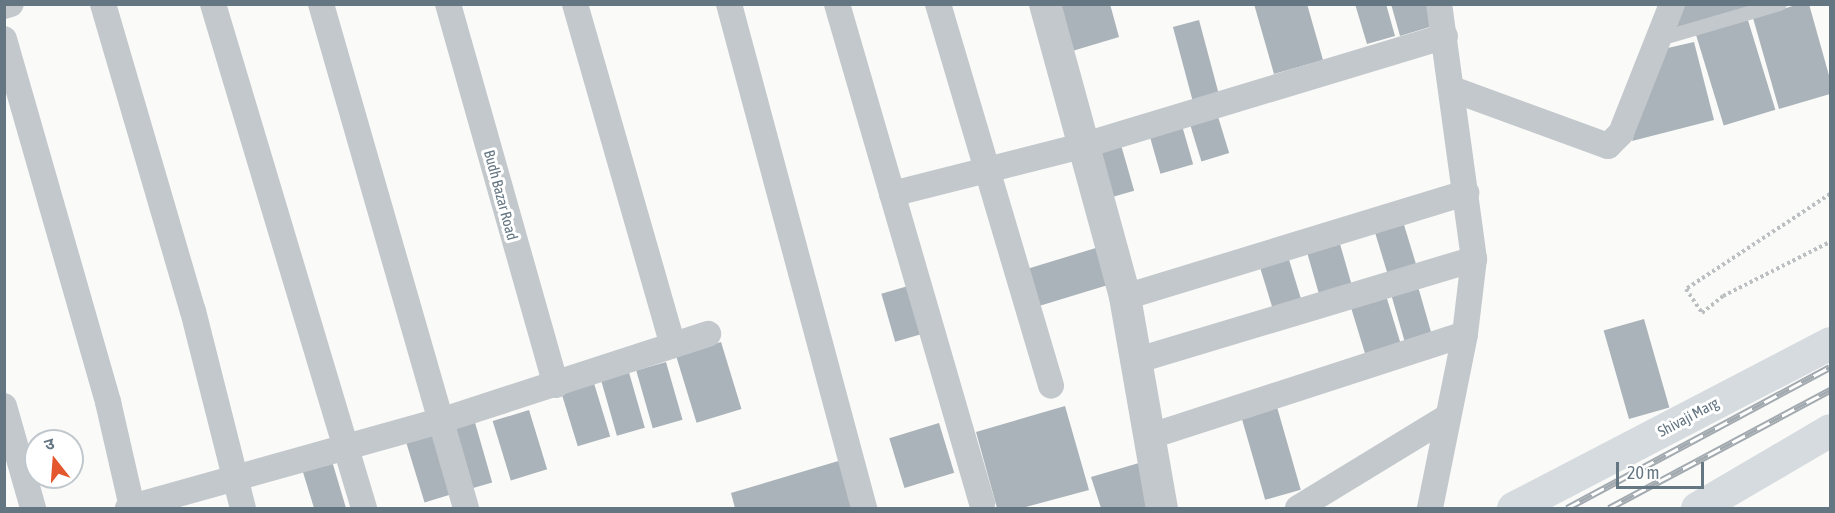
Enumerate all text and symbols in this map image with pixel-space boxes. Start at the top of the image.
street label: Budh Bazar Road [480,148,522,242]
street label: Shivaji Marg [1654,393,1722,441]
north arrow [24,429,84,489]
text: उ [42,434,56,454]
scale bar [1619,450,1708,488]
text: 20 m [1627,462,1659,483]

